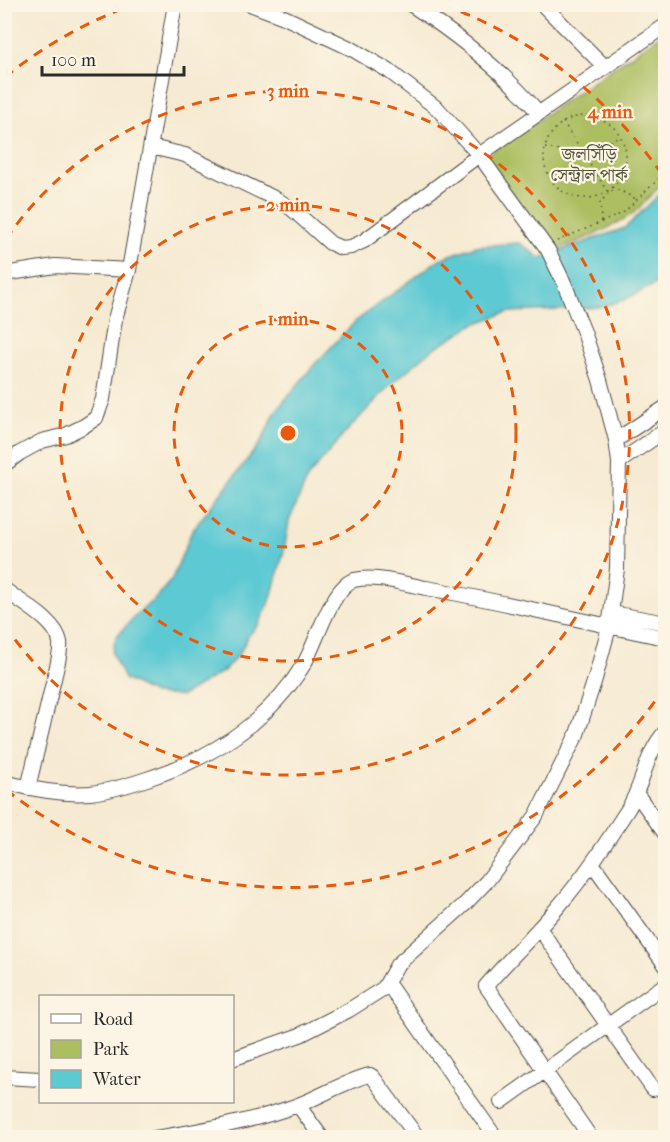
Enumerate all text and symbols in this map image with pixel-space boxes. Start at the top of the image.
scale bar [42,39,184,77]
text: 100 m [51,50,96,71]
text: 3 min [267,81,310,102]
text: 4 min [586,102,633,123]
park label: জলসিঁড়ি সেন্ট্রাল পার্ক [550,144,629,186]
text: 2 min [266,195,310,216]
text: 1 min [267,309,309,330]
centre of rings [278,423,298,443]
legend [39,995,234,1103]
text: Road [93,1009,133,1030]
text: Park [93,1039,130,1060]
text: Water [92,1069,141,1090]

